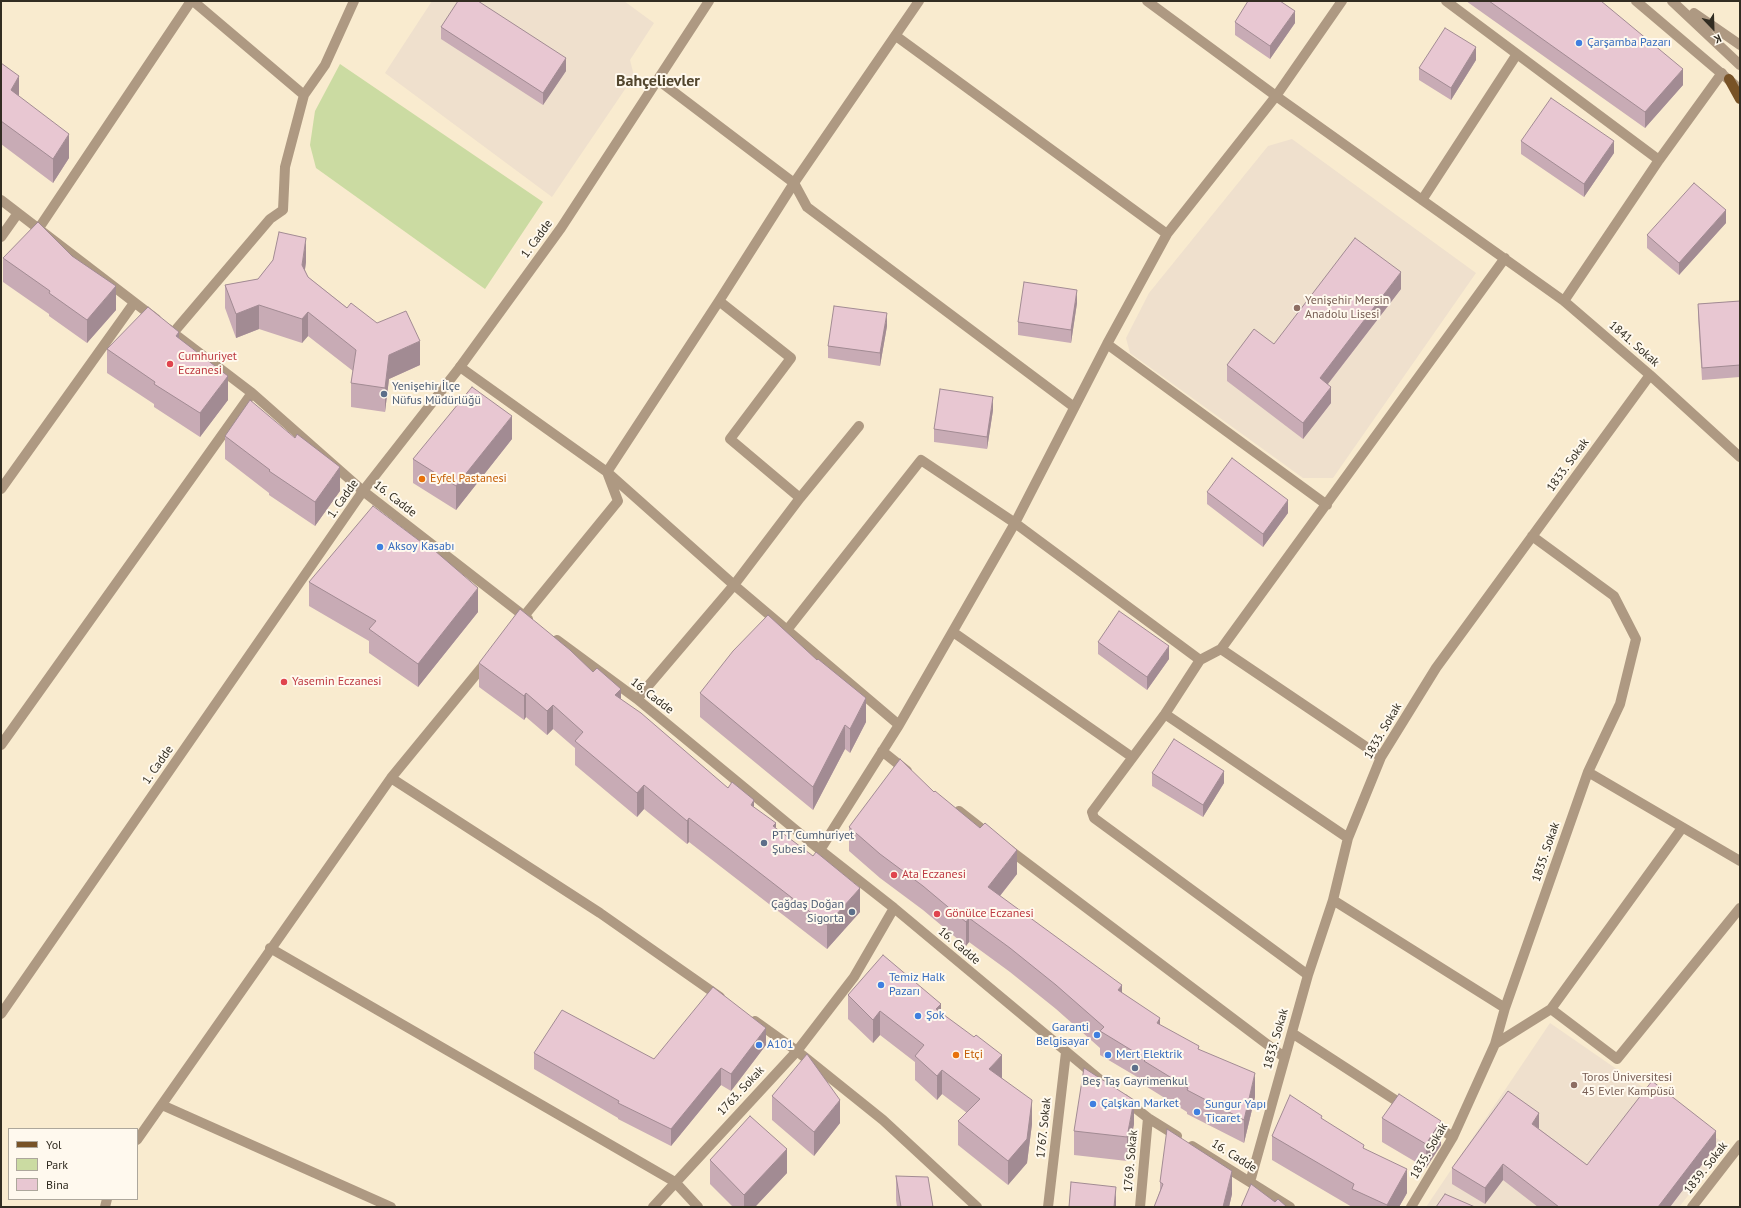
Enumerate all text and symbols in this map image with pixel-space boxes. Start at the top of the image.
north arrow [1693,8,1733,48]
text: K [1712,31,1724,47]
place label: Çarşamba Pazarı [1587,36,1671,50]
marker: Çarşamba Pazarı [1574,38,1584,48]
district label: Bahçelievler [616,71,700,91]
street label: 1. Cadde [518,217,556,261]
place label: Yenişehir Mersin Anadolu Lisesi [1305,294,1389,322]
marker: Yenişehir Mersin Anadolu Lisesi [1292,303,1302,313]
street label: 1841. Sokak [1606,318,1662,370]
place label: Cumhuriyet Eczanesi [178,350,237,378]
marker: Cumhuriyet Eczanesi [165,359,175,369]
place label: Yenişehir İlçe Nüfus Müdürlüğü [392,380,481,408]
marker: Yenişehir İlçe Nüfus Müdürlüğü [379,389,389,399]
street label: 1833. Sokak [1544,436,1592,494]
place label: Eyfel Pastanesi [430,472,507,486]
marker: Eyfel Pastanesi [417,474,427,484]
street label: 1. Cadde [325,477,361,521]
street label: 16. Cadde [371,478,419,520]
place label: Aksoy Kasabı [388,540,455,554]
marker: Aksoy Kasabı [375,542,385,552]
place label: Yasemin Eczanesi [292,675,382,689]
street label: 16. Cadde [628,675,676,717]
marker: Yasemin Eczanesi [279,677,289,687]
street label: 1833. Sokak [1361,700,1405,762]
street label: 1. Cadde [140,743,176,787]
street label: 1835. Sokak [1529,820,1563,884]
place label: PTT Cumhuriyet Şubesi [772,829,854,857]
marker: PTT Cumhuriyet Şubesi [759,838,769,848]
place label: Ata Eczanesi [902,868,966,882]
marker: Ata Eczanesi [889,870,899,880]
place label: Çağdaş Doğan Sigorta [771,898,844,926]
marker: Çağdaş Doğan Sigorta [847,907,857,917]
place label: Gönülce Eczanesi [945,907,1034,921]
marker: Gönülce Eczanesi [932,909,942,919]
street label: 16. Cadde [935,924,983,968]
place label: Temiz Halk Pazarı [889,971,945,999]
marker: Temiz Halk Pazarı [876,980,886,990]
street label: 1833. Sokak [1261,1007,1291,1071]
place label: Şok [926,1009,945,1023]
marker: Şok [913,1011,923,1021]
place label: Garanti Belgisayar [1036,1021,1089,1049]
marker: Garanti Belgisayar [1092,1030,1102,1040]
place label: A101 [767,1038,794,1052]
marker: A101 [754,1040,764,1050]
place label: Etçi [964,1048,983,1062]
place label: Mert Elektrik [1116,1048,1182,1062]
marker: Etçi [951,1050,961,1060]
marker: Mert Elektrik [1103,1050,1113,1060]
street label: 1763. Sokak [715,1063,767,1119]
marker: Beş Taş Gayrimenkul [1130,1063,1140,1073]
place label: Toros Üniversitesi 45 Evler Kampüsü [1582,1071,1675,1099]
place label: Beş Taş Gayrimenkul [1082,1075,1188,1089]
marker: Toros Üniversitesi 45 Evler Kampüsü [1569,1080,1579,1090]
street label: 1767. Sokak [1034,1097,1054,1159]
place label: Çalşkan Market [1101,1097,1179,1111]
place label: Sungur Yapı Ticaret [1205,1098,1266,1126]
marker: Çalşkan Market [1088,1099,1098,1109]
marker: Sungur Yapı Ticaret [1192,1107,1202,1117]
street label: 1835. Sokak [1407,1120,1451,1182]
legend [8,1128,138,1200]
street label: 1769. Sokak [1121,1129,1141,1193]
text: Yol [46,1137,62,1152]
street label: 16. Cadde [1209,1137,1259,1175]
street label: 1839. Sokak [1681,1139,1731,1197]
text: Park [46,1157,68,1172]
text: Bina [46,1177,69,1192]

